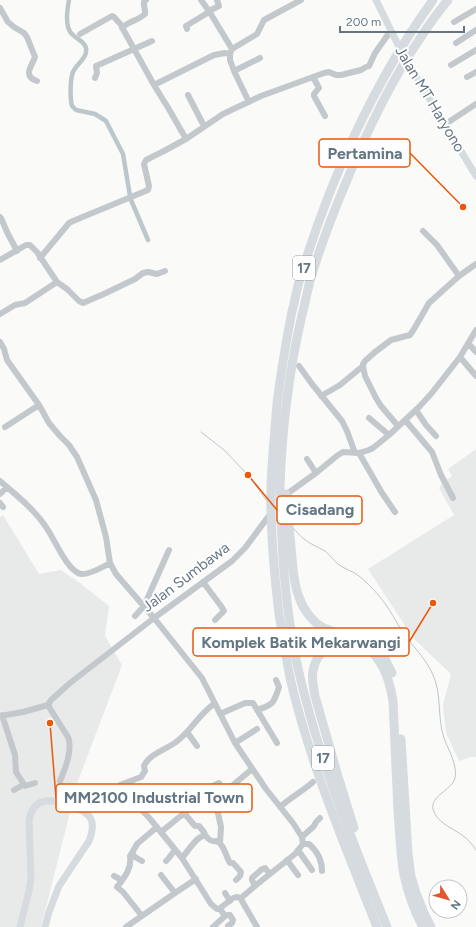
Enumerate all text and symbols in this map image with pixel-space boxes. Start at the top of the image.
scale bar [340,8,464,34]
text: 200 m [346,15,381,29]
street label: Jalan MT Haryono [391,43,469,156]
callout: Pertamina [319,139,410,167]
text: Pertamina [328,144,403,163]
road number: 17 [293,256,315,280]
callout: Cisadang [277,496,362,524]
text: Cisadang [286,500,354,519]
street label: Jalan Sumbawa [139,538,233,616]
callout: Komplek Batik Mekarwangi [193,628,409,656]
text: Komplek Batik Mekarwangi [201,633,401,652]
road number: 17 [312,746,334,770]
callout: MM2100 Industrial Town [56,784,252,812]
text: MM2100 Industrial Town [64,788,244,807]
north arrow [428,879,468,919]
text: N [448,897,463,912]

